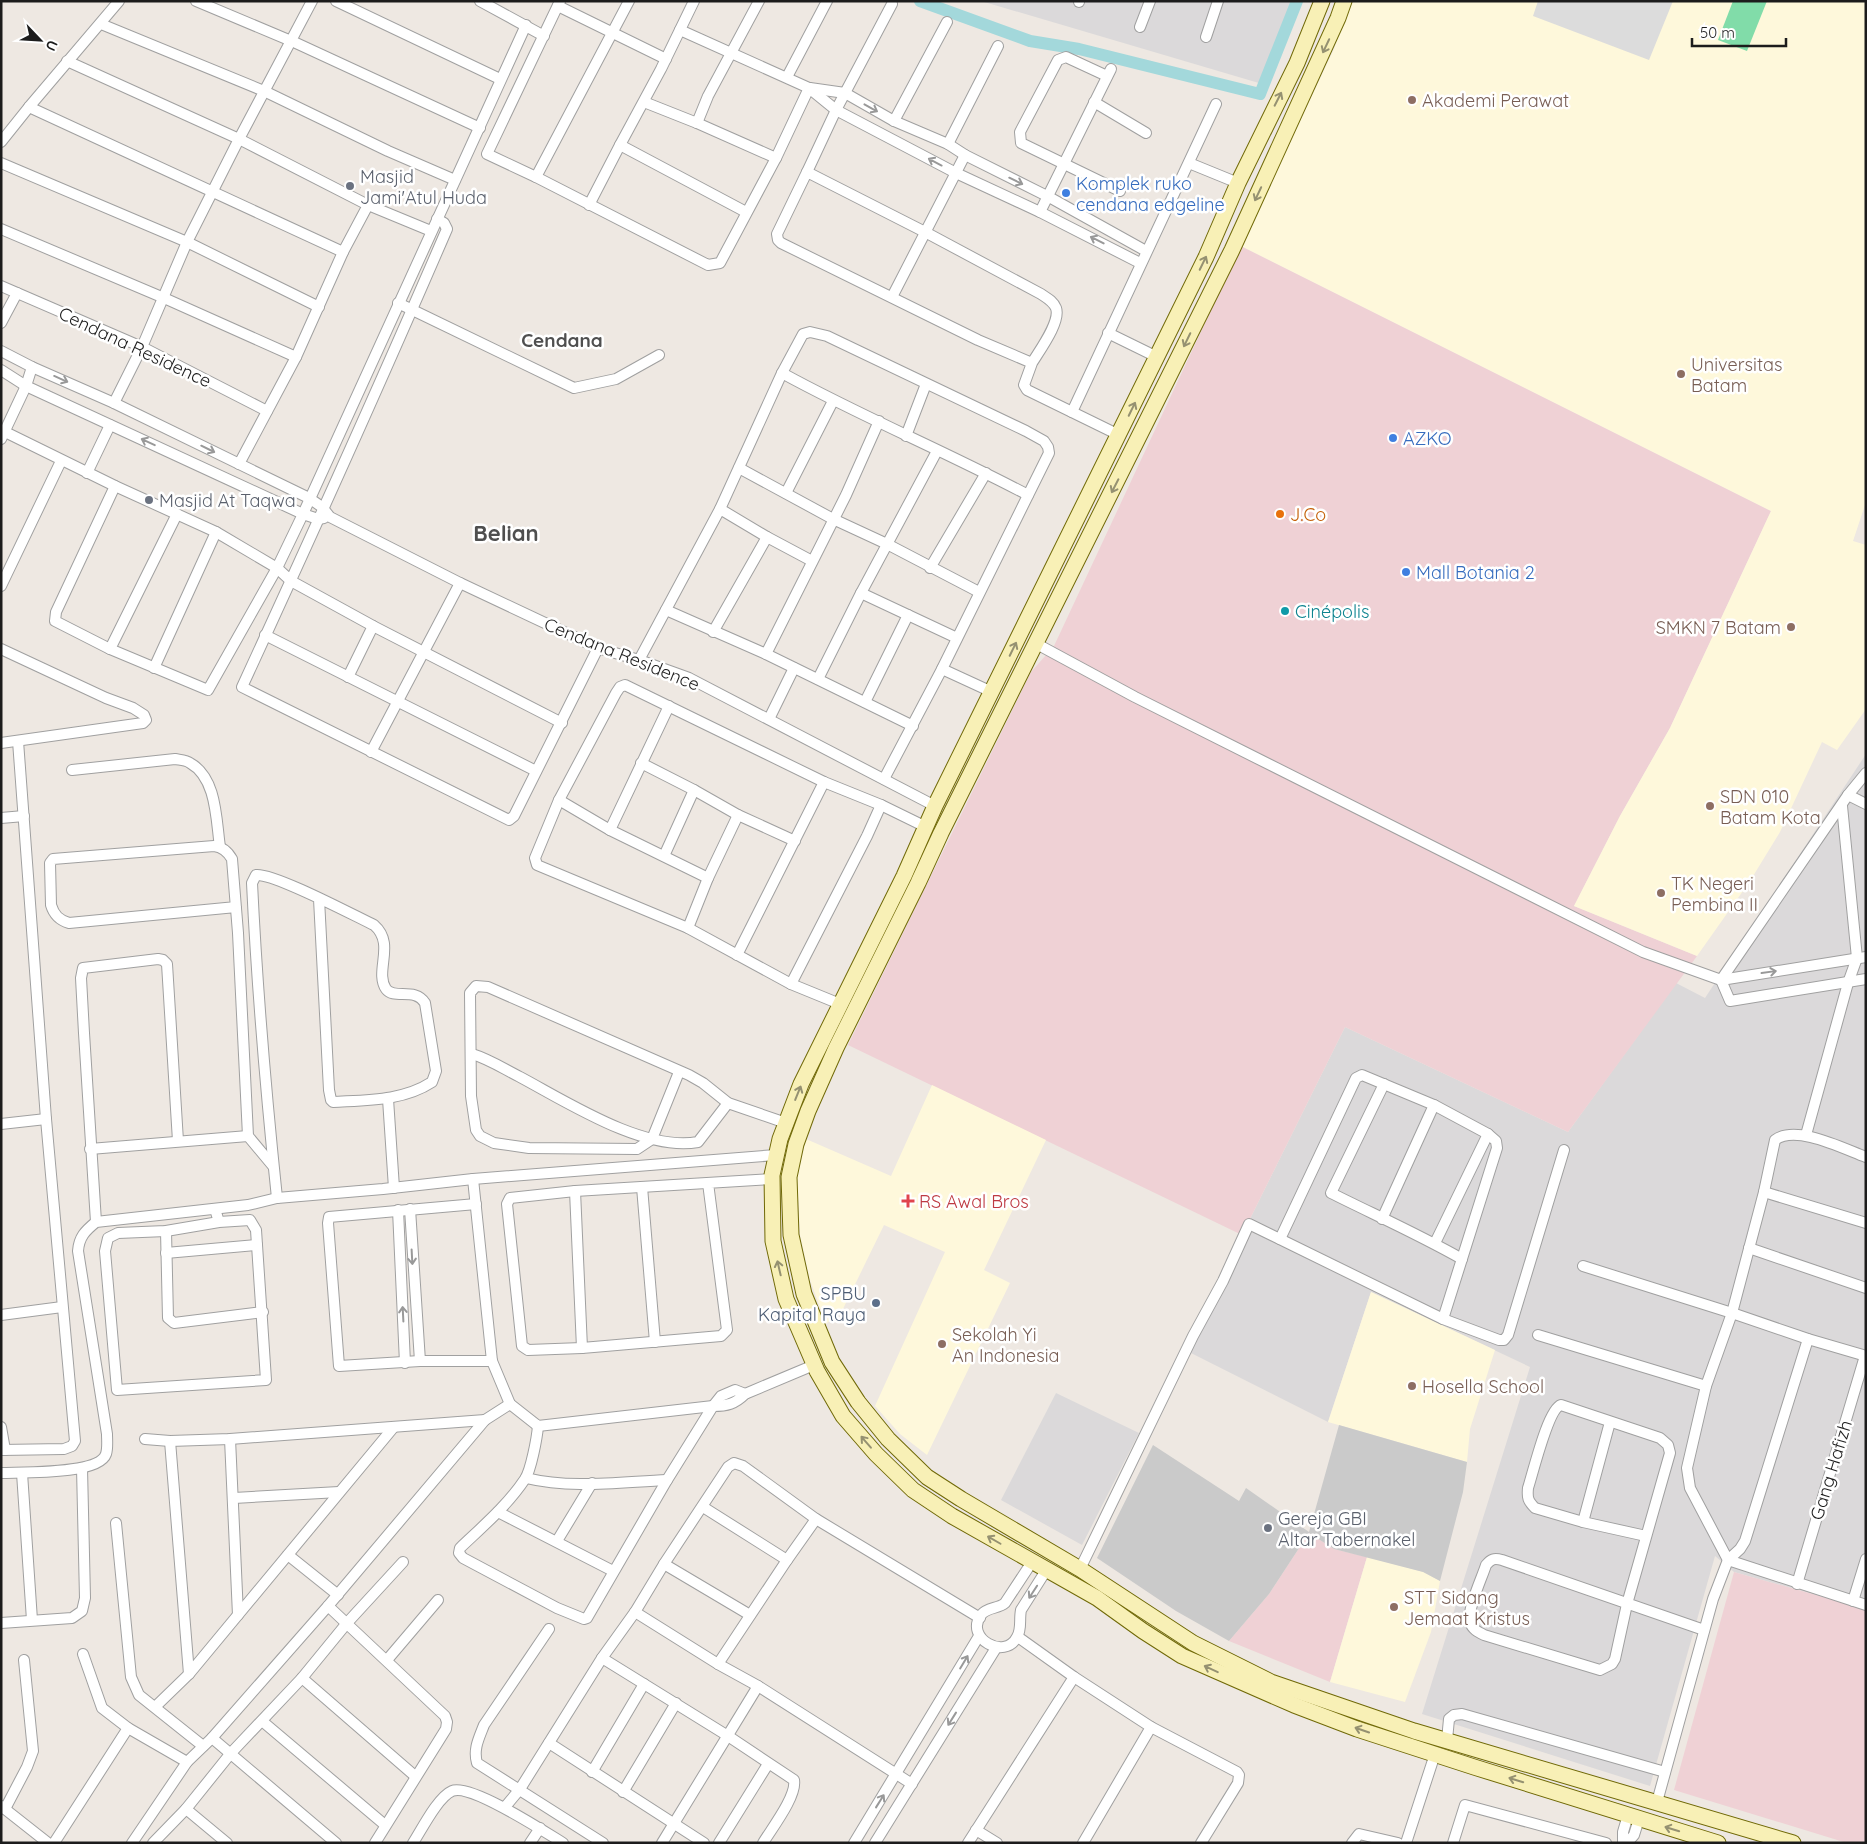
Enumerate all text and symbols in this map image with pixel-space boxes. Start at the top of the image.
north arrow [15,15,65,65]
scale bar [1692,15,1786,47]
text: 50 m [1700,23,1735,42]
text: U [42,37,62,54]
one-way arrow [1320,38,1330,53]
place label: Akademi Perawat [1422,89,1569,112]
one-way arrow [1273,92,1283,107]
marker: Akademi Perawat [1406,94,1418,106]
one-way arrow [864,103,878,113]
one-way arrow [928,156,943,166]
place label: Masjid Jami'Atul Huda [360,165,487,209]
place label: Komplek ruko cendana edgeline [1076,172,1225,216]
one-way arrow [1008,177,1023,186]
marker: Masjid Jami'Atul Huda [344,180,356,192]
one-way arrow [1252,186,1262,201]
marker: Komplek ruko cendana edgeline [1060,187,1072,199]
one-way arrow [1090,235,1105,244]
one-way arrow [1199,256,1208,271]
street label: Cendana Residence [55,302,215,392]
district label: Cendana [521,328,603,352]
one-way arrow [1182,332,1191,347]
place label: Universitas Batam [1691,353,1782,397]
marker: Universitas Batam [1675,368,1687,380]
one-way arrow [53,375,68,385]
one-way arrow [1128,402,1137,417]
place label: AZKO [1403,427,1452,450]
marker: AZKO [1387,432,1399,444]
one-way arrow [141,436,156,446]
one-way arrow [200,444,215,454]
one-way arrow [1110,478,1119,493]
place label: Masjid At Taqwa [159,489,296,512]
marker: Masjid At Taqwa [143,494,155,506]
place label: J.Co [1290,503,1326,526]
marker: J.Co [1274,508,1286,520]
district label: Belian [473,519,539,547]
place label: Mall Botania 2 [1416,561,1535,584]
marker: Mall Botania 2 [1400,566,1412,578]
place label: Cinépolis [1295,600,1369,623]
marker: Cinépolis [1279,605,1291,617]
street label: Cendana Residence [541,612,703,696]
place label: SMKN 7 Batam [1656,616,1781,639]
marker: SMKN 7 Batam [1785,621,1797,633]
one-way arrow [1008,641,1018,656]
place label: SDN 010 Batam Kota [1720,785,1821,829]
marker: SDN 010 Batam Kota [1704,800,1716,812]
place label: TK Negeri Pembina II [1671,872,1758,916]
marker: TK Negeri Pembina II [1655,887,1667,899]
one-way arrow [1761,966,1777,976]
one-way arrow [794,1086,803,1101]
place label: RS Awal Bros [919,1190,1029,1213]
marker: RS Awal Bros [901,1194,915,1208]
one-way arrow [408,1249,417,1265]
one-way arrow [774,1260,783,1276]
place label: SPBU Kapital Raya [758,1282,866,1326]
marker: SPBU Kapital Raya [870,1297,882,1309]
one-way arrow [398,1307,407,1323]
place label: Sekolah Yi An Indonesia [952,1323,1059,1367]
marker: Sekolah Yi An Indonesia [936,1338,948,1350]
place label: Hosella School [1422,1375,1544,1398]
marker: Hosella School [1406,1380,1418,1392]
street label: Gang Hafizh [1805,1417,1857,1523]
one-way arrow [860,1436,872,1449]
place label: Gereja GBI Altar Tabernakel [1278,1507,1415,1551]
marker: Gereja GBI Altar Tabernakel [1262,1522,1274,1534]
one-way arrow [987,1535,1002,1545]
one-way arrow [1027,1585,1037,1599]
place label: STT Sidang Jemaat Kristus [1404,1586,1530,1630]
marker: STT Sidang Jemaat Kristus [1388,1601,1400,1613]
one-way arrow [959,1656,969,1670]
one-way arrow [1204,1664,1219,1674]
one-way arrow [946,1711,956,1725]
one-way arrow [1354,1725,1370,1735]
one-way arrow [1509,1775,1525,1785]
one-way arrow [875,1795,885,1809]
one-way arrow [1664,1823,1680,1833]

